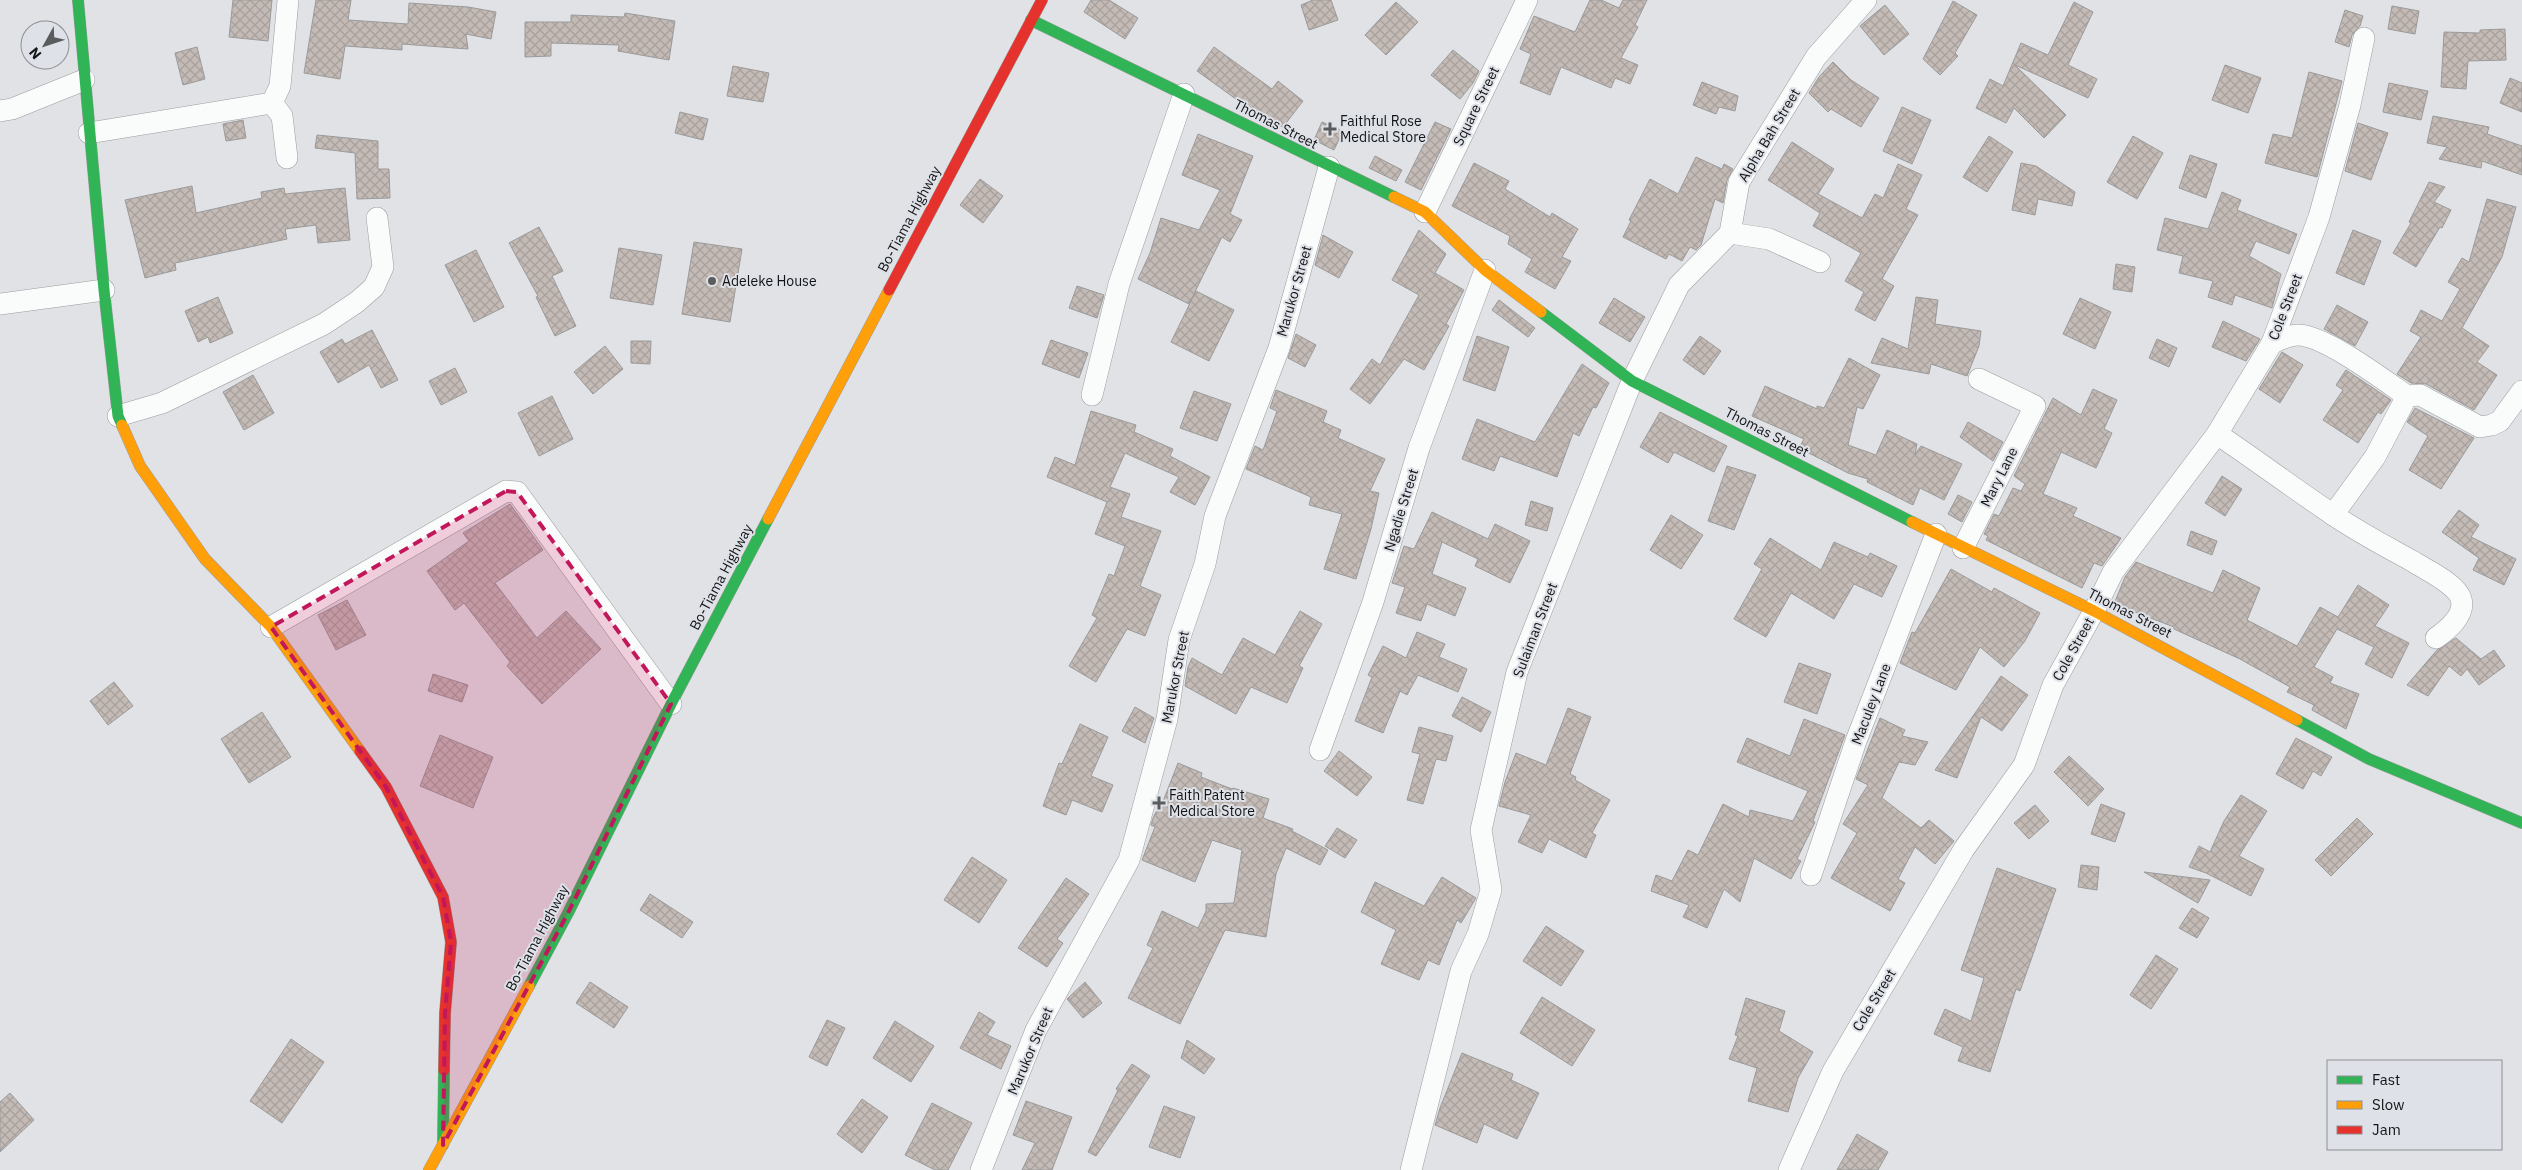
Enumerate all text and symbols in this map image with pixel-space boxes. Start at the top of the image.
north arrow [20,20,70,70]
text: N [25,44,45,63]
street label: Square Street [1449,63,1503,149]
street label: Alpha Bah Street [1734,85,1804,185]
street label: Thomas Street [1231,95,1321,153]
place label: Faithful Rose Medical Store [1340,112,1426,146]
marker: Faithful Rose Medical Store [1324,123,1336,135]
street label: Bo-Tiama Highway [873,163,945,275]
street label: Marukor Street [1272,243,1316,339]
street label: Cole Street [2264,271,2306,343]
place label: Adeleke House [722,272,817,290]
marker: Adeleke House [706,275,718,287]
street label: Thomas Street [1722,403,1812,461]
street label: Mary Lane [1976,444,2022,510]
street label: Ngadie Street [1380,466,1422,554]
street label: Bo-Tiama Highway [685,521,757,633]
street label: Sulaiman Street [1509,580,1561,680]
street label: Thomas Street [2085,584,2175,642]
street label: Cole Street [2048,614,2098,684]
street label: Marukor Street [1157,629,1193,725]
street label: Maculey Lane [1847,660,1895,747]
place label: Faith Patent Medical Store [1169,786,1255,820]
marker: Faith Patent Medical Store [1153,797,1165,809]
street label: Bo-Tiama Highway [501,882,573,994]
street label: Cole Street [1848,965,1900,1035]
street label: Marukor Street [1003,1004,1057,1098]
legend [2327,1060,2502,1150]
text: Fast [2372,1070,2400,1089]
text: Slow [2372,1095,2405,1114]
text: Jam [2372,1120,2401,1139]

